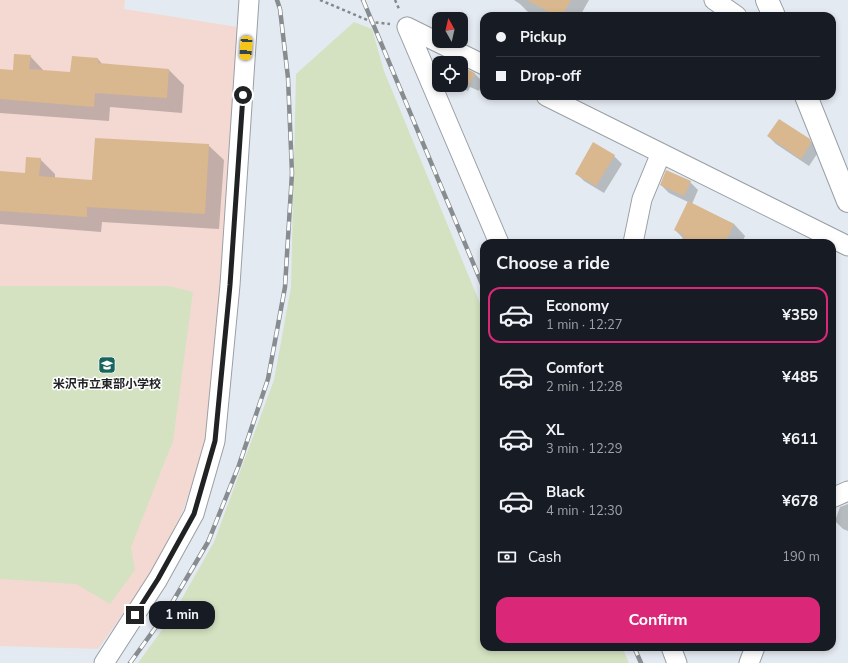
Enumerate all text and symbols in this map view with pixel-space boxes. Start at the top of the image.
north arrow [432,12,468,48]
map controls [432,12,468,92]
text: Pickup [520,27,566,47]
car [239,36,253,60]
button: locate [432,56,468,92]
text: Drop-off [520,66,581,86]
route start [234,86,252,104]
text: Choose a ride [496,251,610,275]
text: Economy [546,296,609,316]
icon: car [498,297,534,333]
text: ¥359 [782,305,818,325]
text: 1 min · 12:27 [546,316,622,334]
school or university icon: 米沢市立東部小学校 [97,355,117,375]
text: Comfort [546,358,603,378]
icon: car [498,359,534,395]
text: ¥485 [782,367,818,387]
place label: 米沢市立東部小学校 [53,376,161,392]
text: 2 min · 12:28 [546,378,622,396]
text: XL [546,420,565,440]
icon: car [498,421,534,457]
text: ¥611 [782,429,818,449]
text: 3 min · 12:29 [546,440,622,458]
text: Black [546,482,584,502]
icon: car [498,483,534,519]
text: ¥678 [782,491,818,511]
text: 4 min · 12:30 [546,502,622,520]
icon: cash [496,546,518,568]
text: Cash [528,547,562,567]
text: 190 m [782,548,820,566]
button: Confirm [496,597,820,643]
callout: 1 min [149,601,215,629]
route end [126,606,144,624]
text: 1 min [165,606,199,624]

